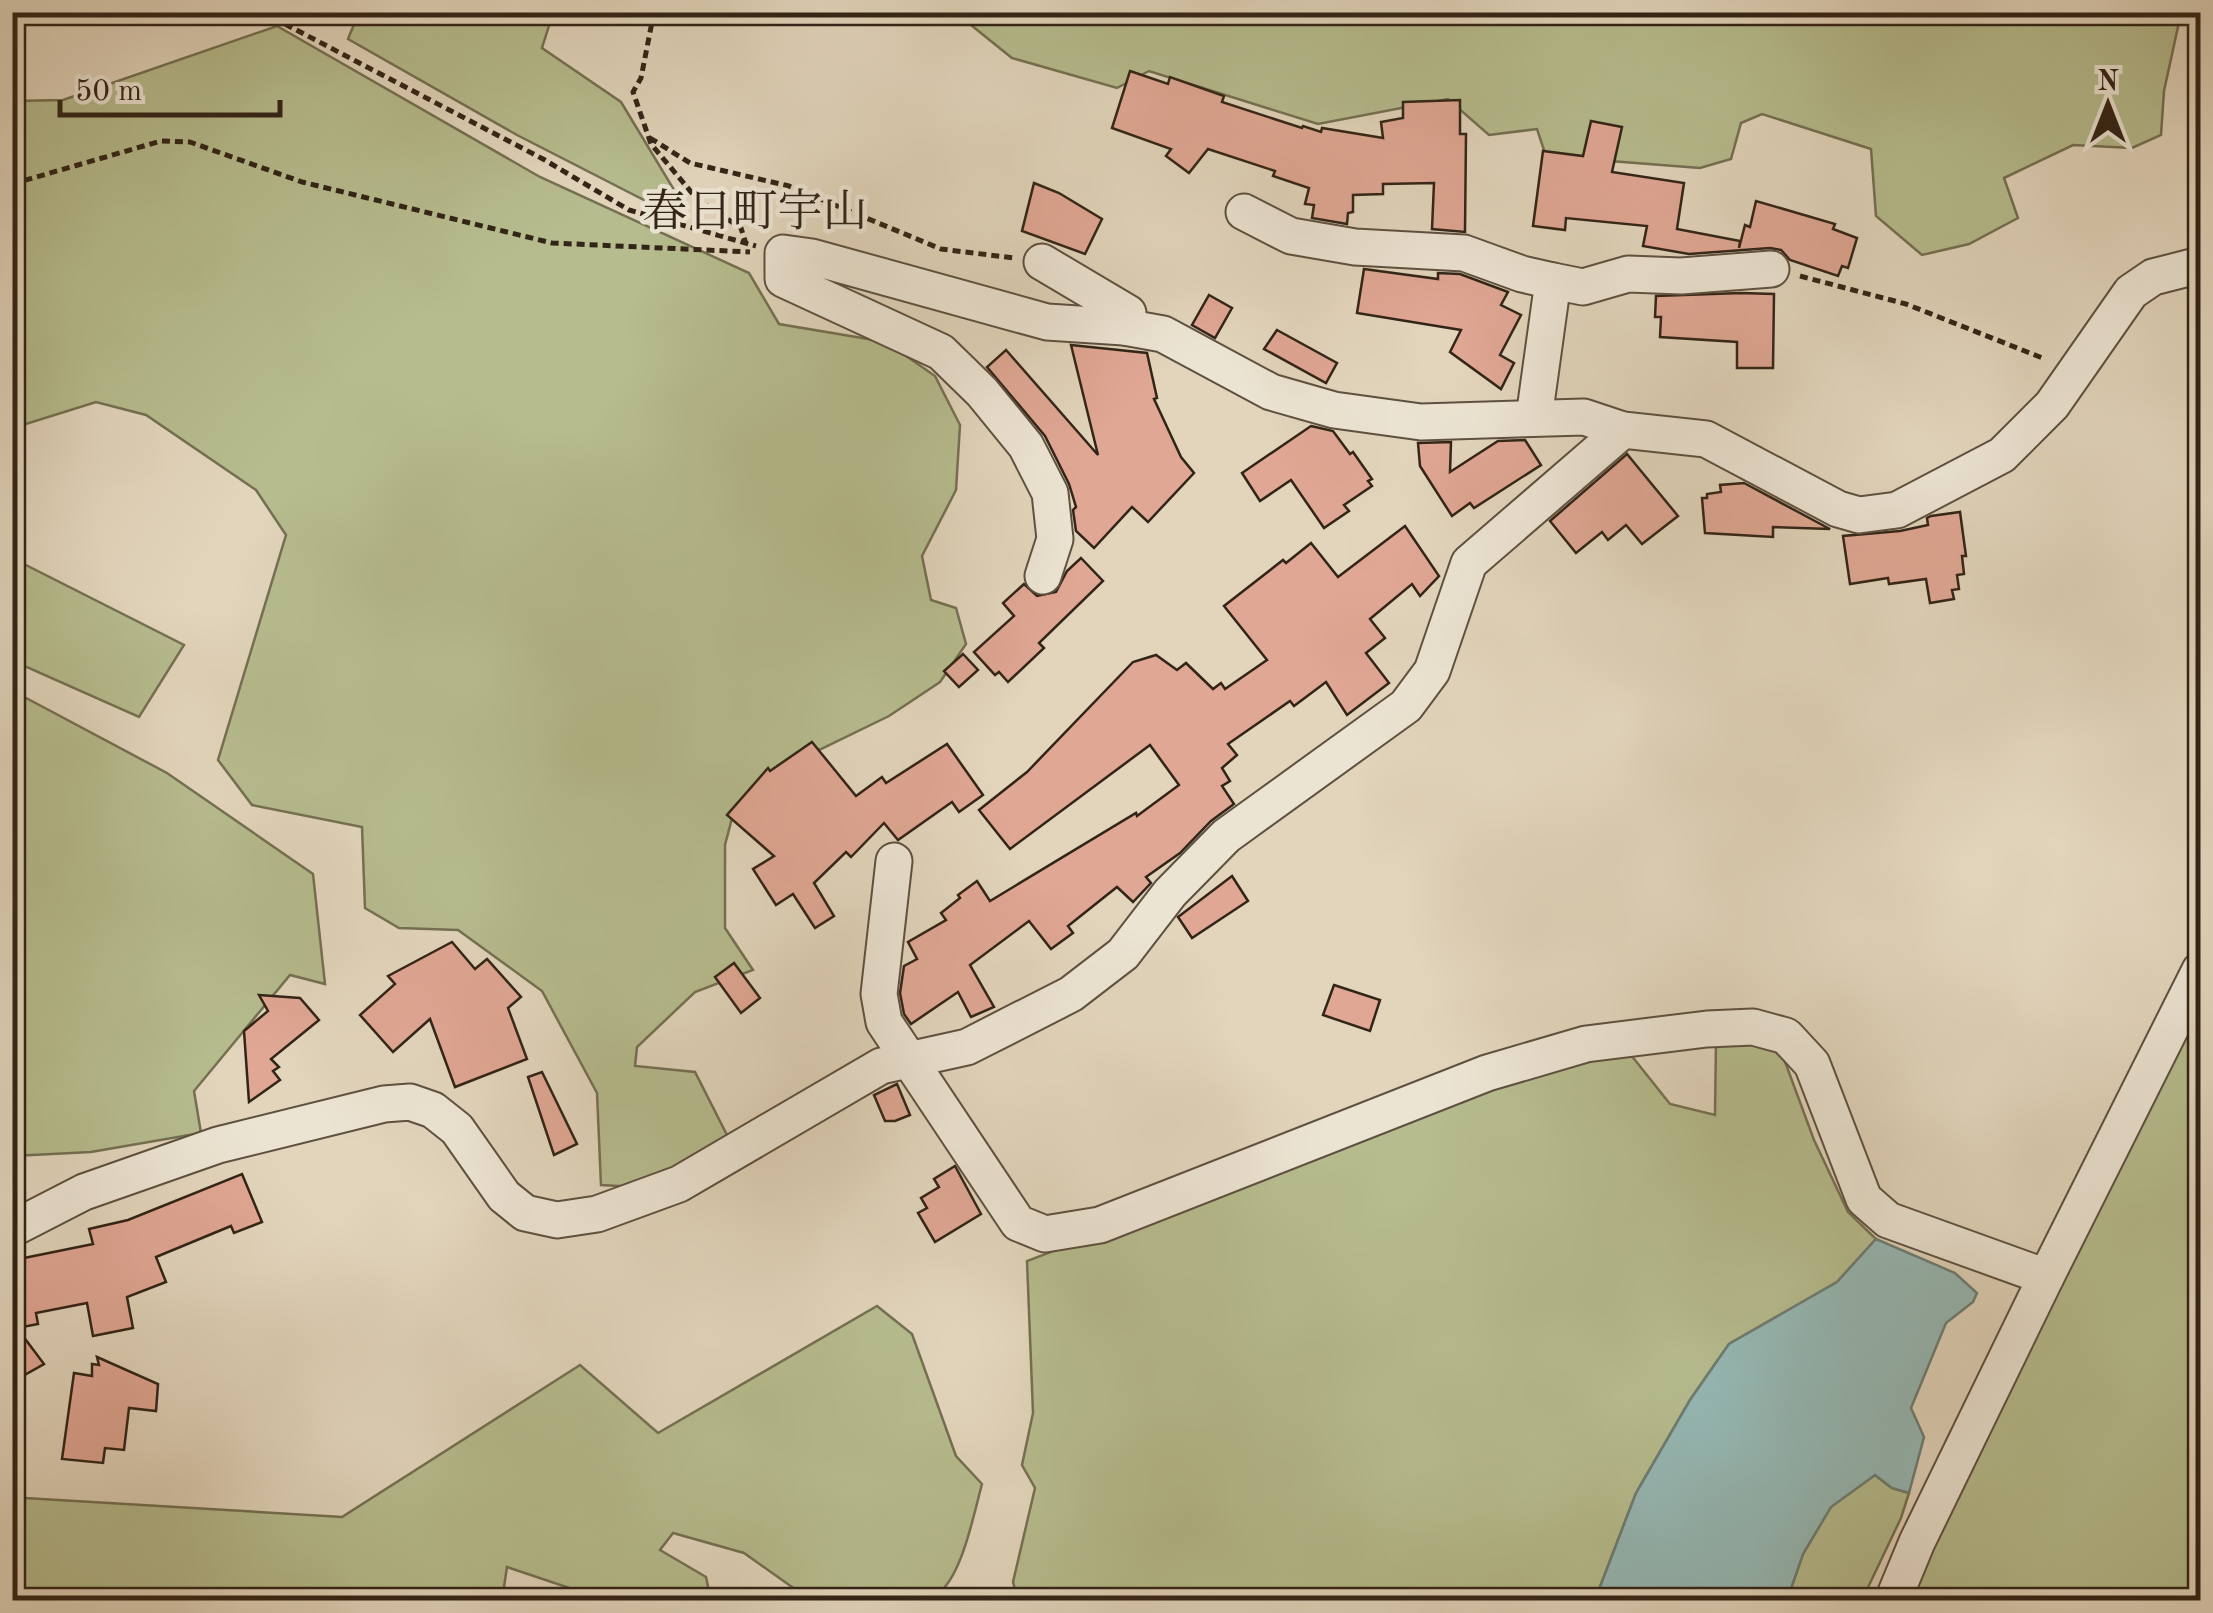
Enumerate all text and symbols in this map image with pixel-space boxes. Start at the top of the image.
scale bar [60,55,280,117]
north arrow [2058,55,2158,155]
text: N [2097,69,2119,97]
text: 50 m [75,77,142,107]
district label: 春日町宇山 [642,188,868,237]

